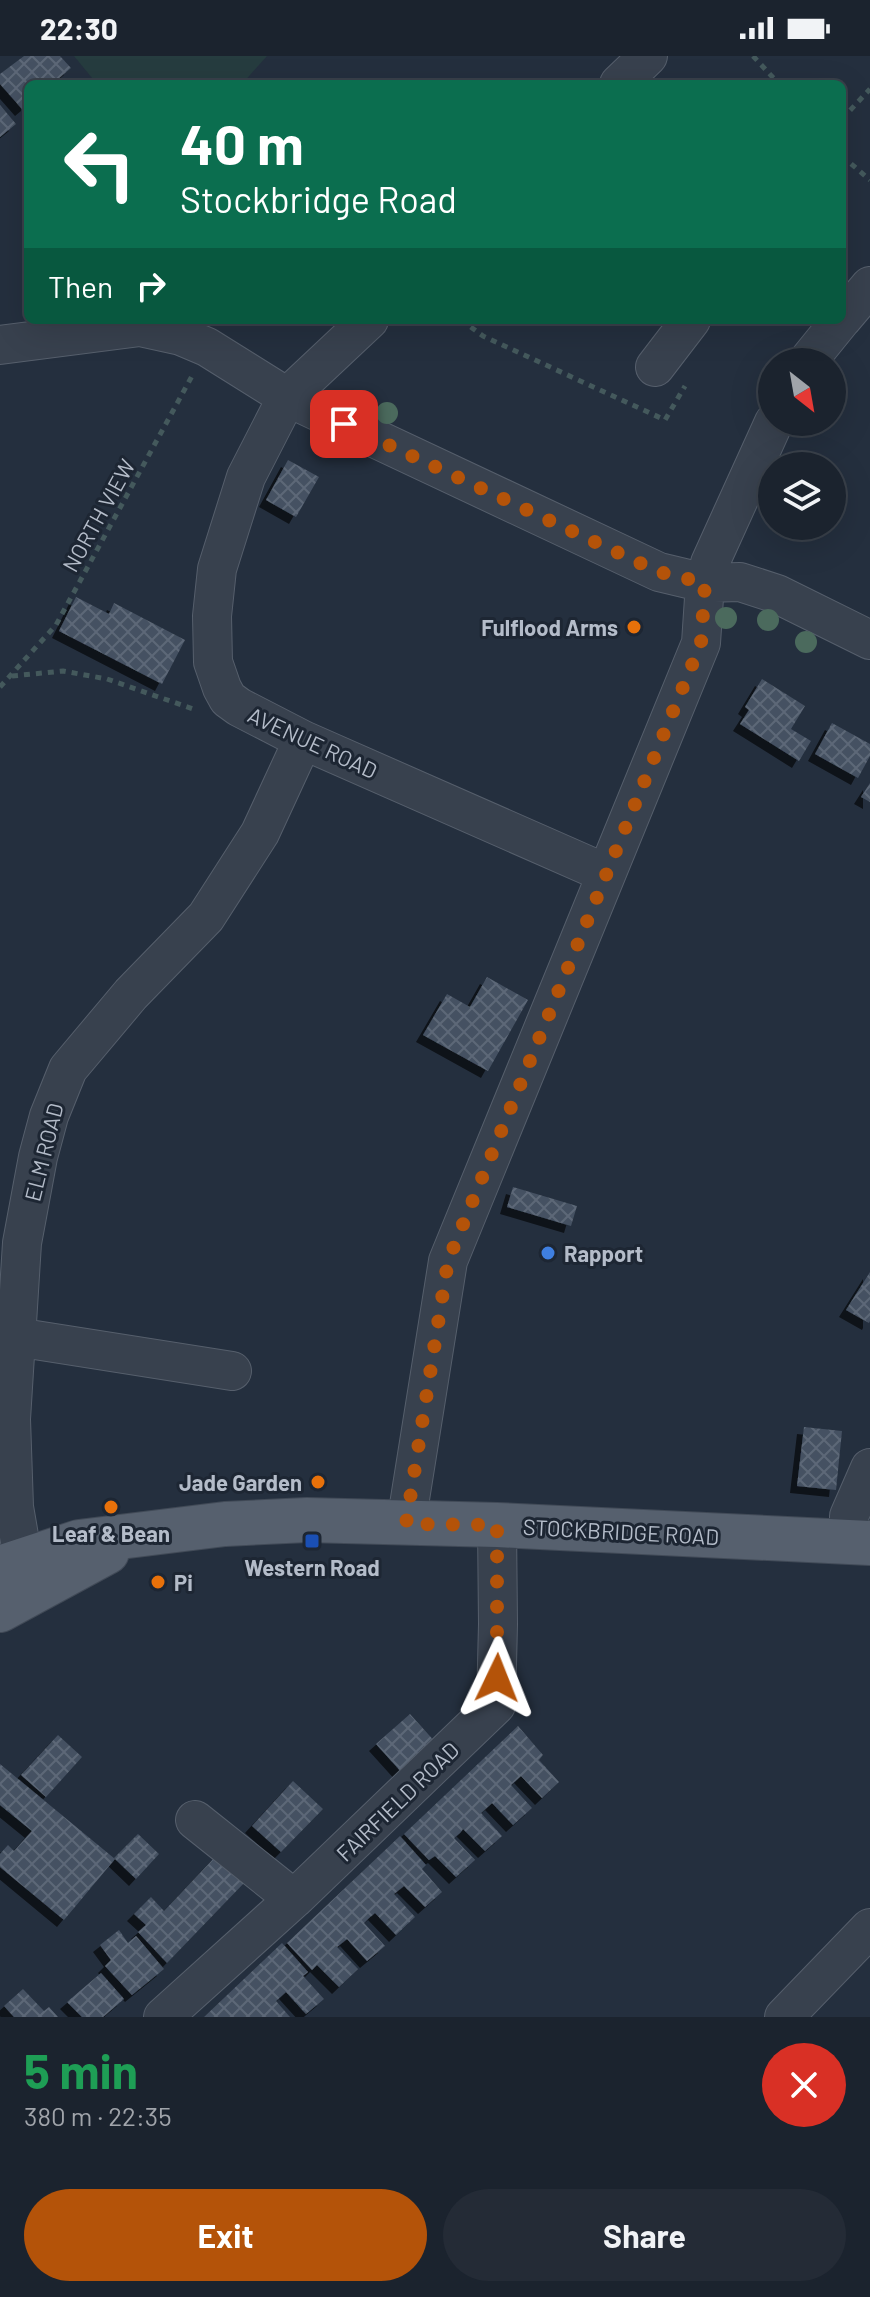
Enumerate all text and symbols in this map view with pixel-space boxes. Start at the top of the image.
text: 22:30 [40,10,118,46]
text: 40 m [180,109,304,176]
icon: left [48,112,152,216]
text: Stockbridge Road [180,177,457,220]
icon: right [129,264,173,308]
text: Then [48,268,113,304]
north arrow [758,348,846,436]
map controls [758,348,846,540]
pin [310,390,378,458]
icon: arrive [322,402,366,446]
button: layers [758,452,846,540]
street label: NORTH VIEW [56,454,140,576]
place label: Fulflood Arms [481,614,618,640]
marker: Fulflood Arms [625,618,643,636]
street label: AVENUE ROAD [244,701,382,783]
street label: ELM ROAD [18,1100,68,1204]
place label: Rapport [564,1240,643,1266]
marker: Rapport [539,1244,557,1262]
place label: Jade Garden [179,1469,302,1495]
marker: Jade Garden [309,1473,327,1491]
marker: Leaf & Bean [102,1498,120,1516]
street label: STOCKBRIDGE ROAD [522,1513,720,1549]
place label: Leaf & Bean [52,1520,170,1546]
marker: Western Road [303,1532,321,1550]
place label: Western Road [244,1554,380,1580]
place label: Pi [174,1569,193,1595]
marker: Pi [149,1573,167,1591]
position arrow [455,1636,539,1720]
street label: FAIRFIELD ROAD [330,1736,464,1866]
text: 5 min [24,2041,138,2099]
button: close [762,2043,846,2127]
text: 380 m · 22:35 [24,2100,172,2131]
button: Exit [24,2189,427,2281]
button: Share [443,2189,846,2281]

